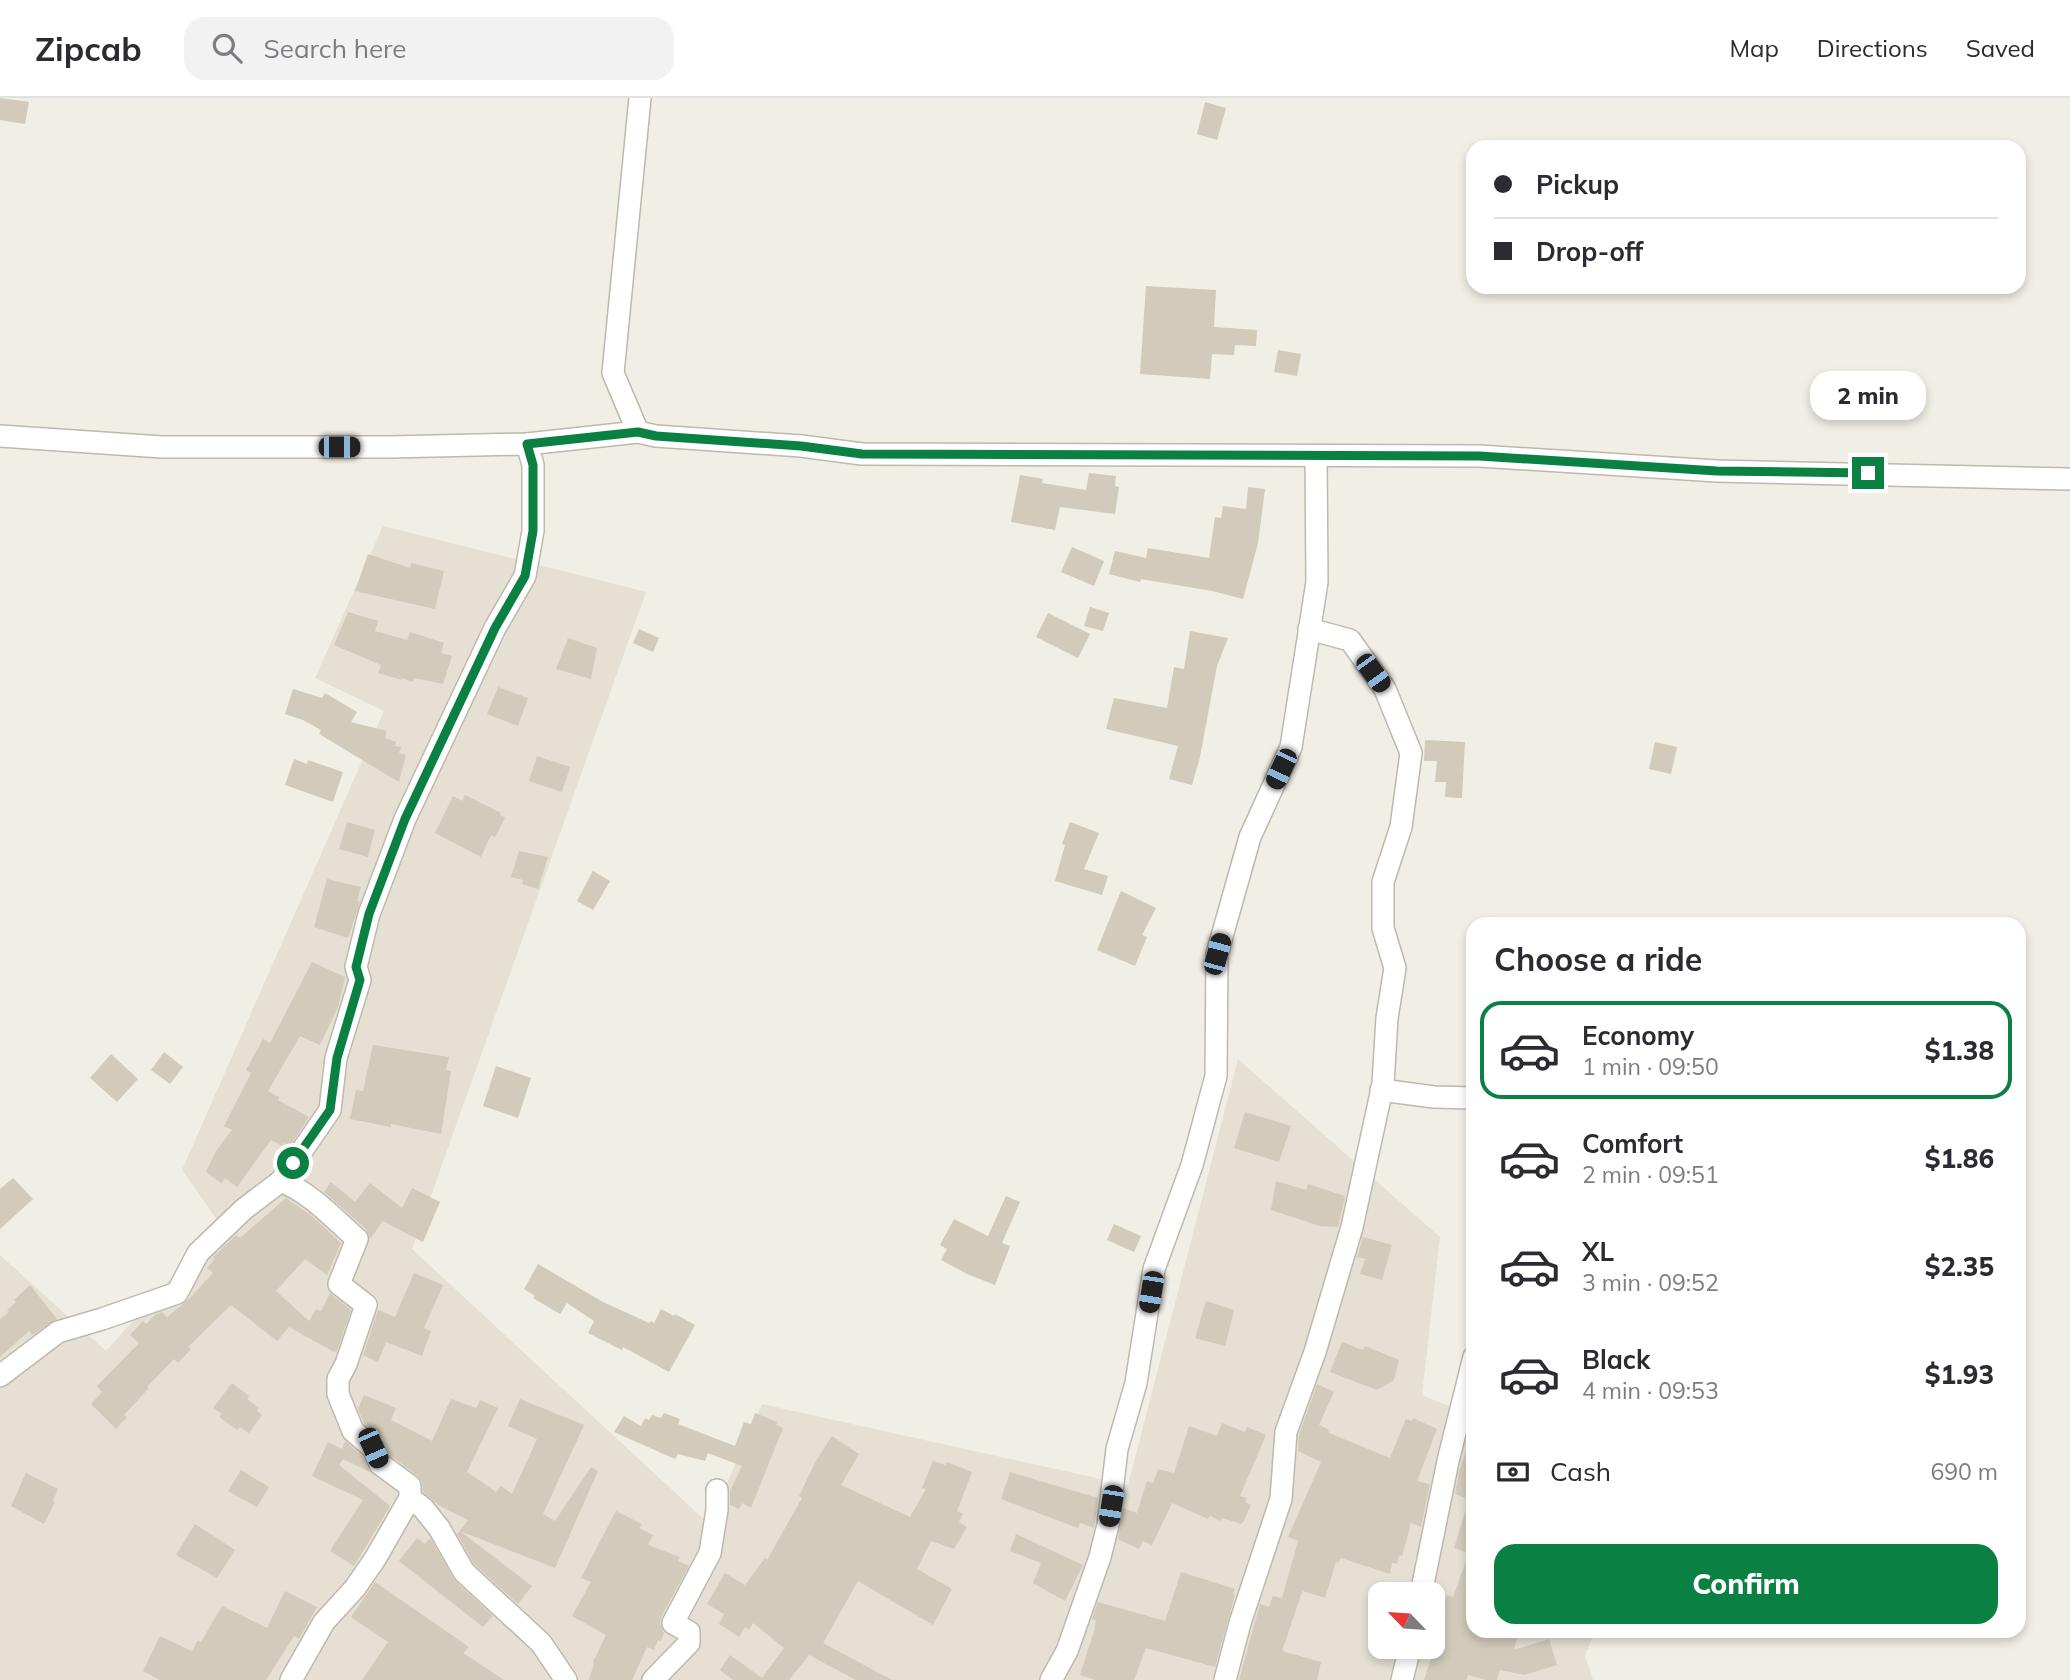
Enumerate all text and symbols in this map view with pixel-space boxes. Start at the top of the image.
search box [184,17,674,80]
text: Zipcab [35,28,142,69]
icon: search [208,29,246,67]
text: Search here [264,32,407,65]
text: Map [1729,33,1779,63]
text: Directions [1817,33,1928,63]
text: Saved [1966,33,2035,63]
text: Pickup [1536,168,1619,201]
text: Drop-off [1536,235,1643,268]
callout: 2 min [1810,372,1926,420]
text: 2 min [1837,381,1899,410]
car [319,437,361,458]
route end [1852,457,1884,489]
car [1353,650,1394,696]
car [1263,746,1300,792]
car [1202,931,1233,977]
text: Choose a ride [1494,939,1702,979]
icon: car [1498,1019,1561,1082]
text: Economy [1582,1019,1694,1052]
text: $1.38 [1925,1034,1994,1067]
text: 1 min · 09:50 [1582,1052,1719,1081]
icon: car [1498,1127,1561,1190]
text: Comfort [1582,1127,1683,1160]
text: $1.86 [1925,1142,1994,1175]
route start [277,1147,309,1179]
text: 2 min · 09:51 [1582,1160,1719,1189]
icon: car [1498,1235,1561,1298]
text: XL [1582,1235,1614,1268]
text: $2.35 [1925,1250,1994,1283]
text: 3 min · 09:52 [1582,1268,1719,1297]
car [1138,1270,1165,1314]
icon: car [1498,1343,1561,1406]
text: Black [1582,1343,1650,1376]
text: $1.93 [1925,1358,1994,1391]
text: 4 min · 09:53 [1582,1376,1719,1405]
car [355,1425,392,1471]
icon: cash [1494,1453,1532,1491]
text: Cash [1550,1455,1611,1488]
text: 690 m [1930,1457,1998,1486]
car [1098,1484,1125,1528]
button: Confirm [1494,1544,1998,1624]
north arrow [1368,1582,1446,1659]
map controls [1368,1582,1445,1659]

